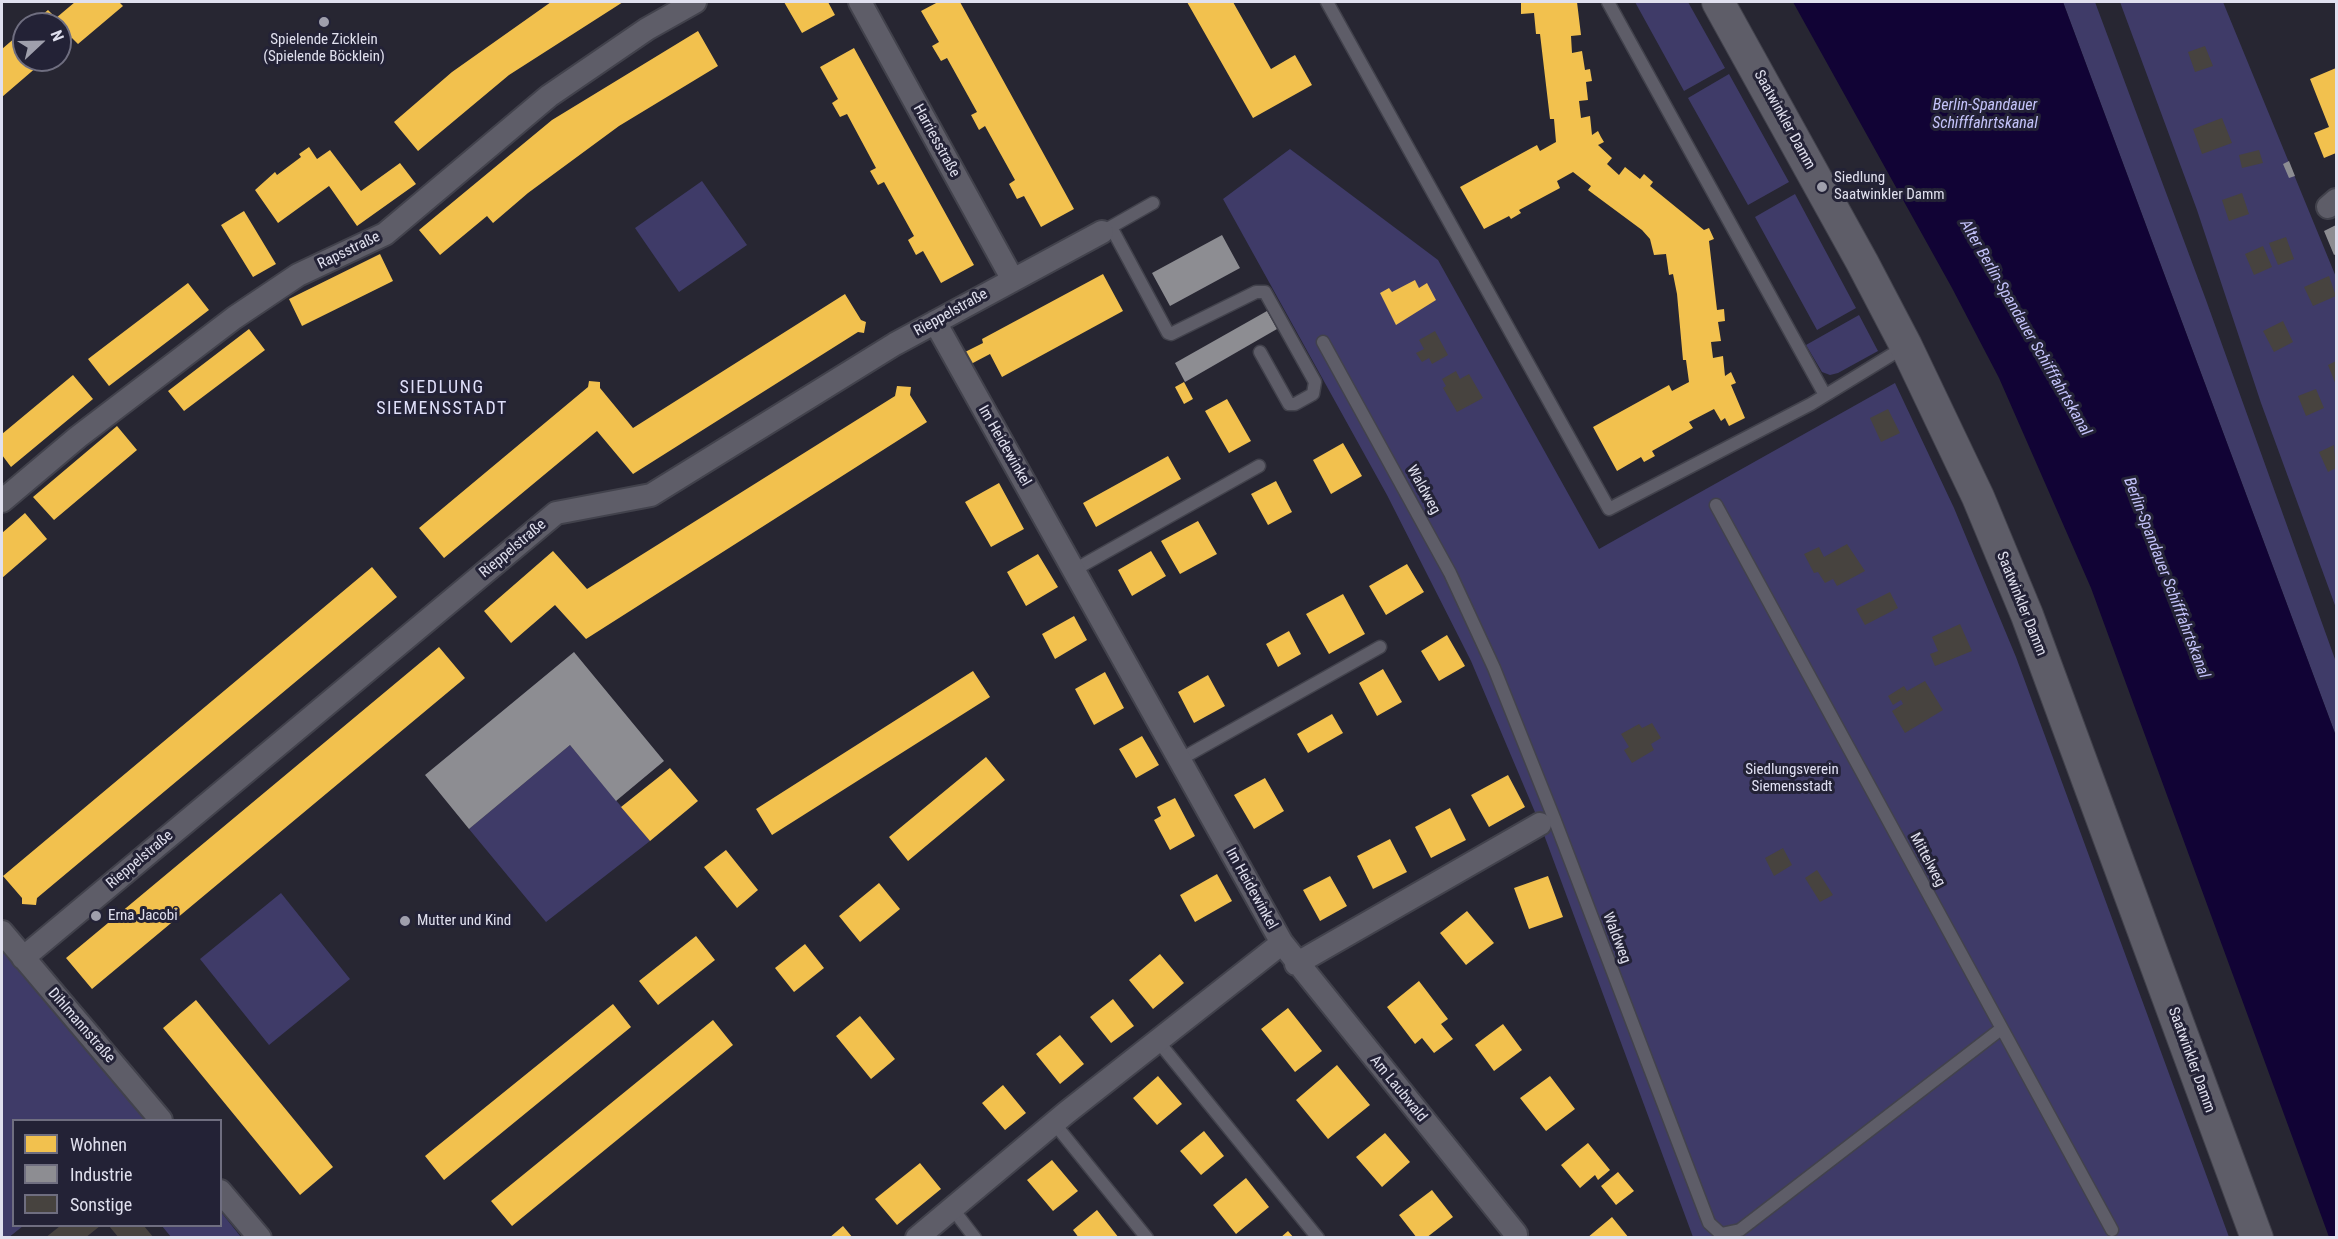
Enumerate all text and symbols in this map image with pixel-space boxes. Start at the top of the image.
north arrow [12,12,72,72]
marker: Spielende Zicklein (Spielende Böcklein) [317,15,331,29]
text: N [47,28,68,44]
place label: Spielende Zicklein (Spielende Böcklein) [263,31,385,66]
street label: Saatwinkler Damm [1749,67,1819,173]
water label: Berlin-Spandauer Schifffahrtskanal [1932,96,2038,134]
street label: Harriesstraße [909,101,963,181]
place label: Siedlung Saatwinkler Damm [1834,169,1945,204]
marker: Siedlung Saatwinkler Damm [1815,180,1829,194]
water label: Alter Berlin-Spandauer Schifffahrtskanal [1955,217,2095,439]
street label: Rapsstraße [315,228,383,274]
street label: Rieppelstraße [911,285,991,341]
district label: SIEDLUNG SIEMENSSTADT [376,377,508,420]
street label: Im Heidewinkel [974,402,1034,490]
street label: Waldweg [1402,462,1444,518]
water label: Berlin-Spandauer Schifffahrtskanal [2119,475,2213,681]
street label: Rieppelstraße [476,516,550,582]
street label: Saatwinkler Damm [1992,549,2050,659]
park label: Siedlungsverein Siemensstadt [1745,761,1839,796]
street label: Rieppelstraße [103,827,177,893]
street label: Mittelweg [1905,830,1949,890]
street label: Im Heidewinkel [1221,845,1281,933]
place label: Erna Jacobi [108,907,178,925]
marker: Erna Jacobi [89,909,103,923]
street label: Waldweg [1598,910,1634,966]
place label: Mutter und Kind [417,912,511,930]
marker: Mutter und Kind [398,914,412,928]
street label: Dihlmannstraße [44,985,118,1067]
street label: Saatwinkler Damm [2164,1005,2218,1115]
street label: Am Laubwald [1366,1052,1430,1126]
legend [12,1119,222,1227]
text: Wohnen [70,1134,127,1155]
text: Industrie [70,1164,132,1185]
text: Sonstige [70,1194,132,1215]

